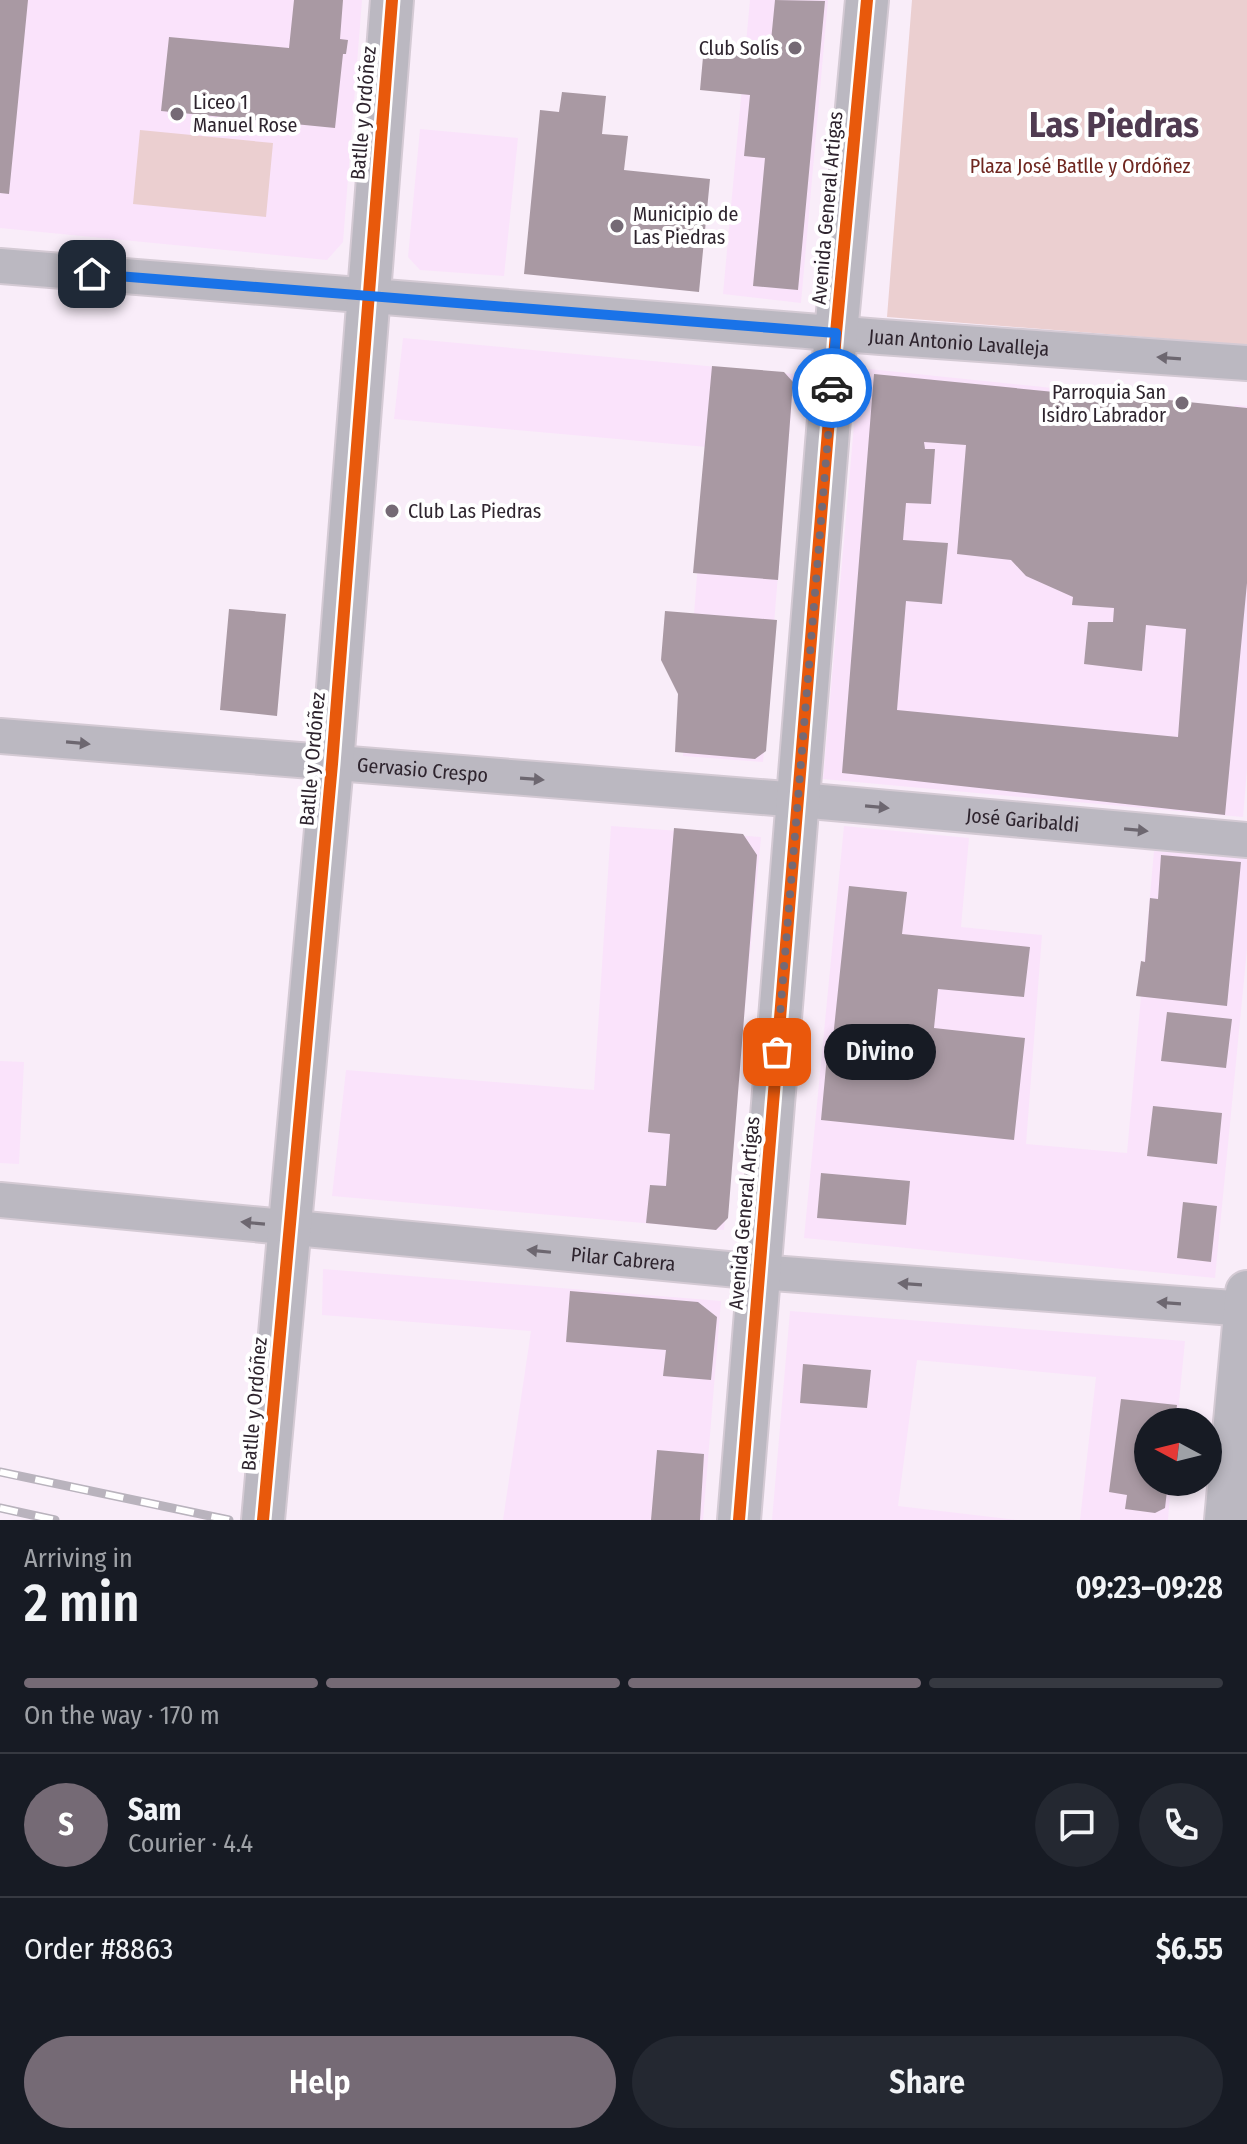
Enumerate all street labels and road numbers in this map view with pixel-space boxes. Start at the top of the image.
street label: Batlle y Ordóñez [345,45,381,181]
street label: Avenida General Artigas [807,110,847,306]
street label: Juan Antonio Lavalleja [868,324,1050,361]
street label: Batlle y Ordóñez [294,691,330,827]
street label: Gervasio Crespo [356,753,489,787]
street label: José Garibaldi [965,803,1080,837]
street label: Avenida General Artigas [724,1115,764,1311]
street label: Pilar Cabrera [570,1242,677,1276]
street label: Batlle y Ordóñez [236,1336,272,1472]

